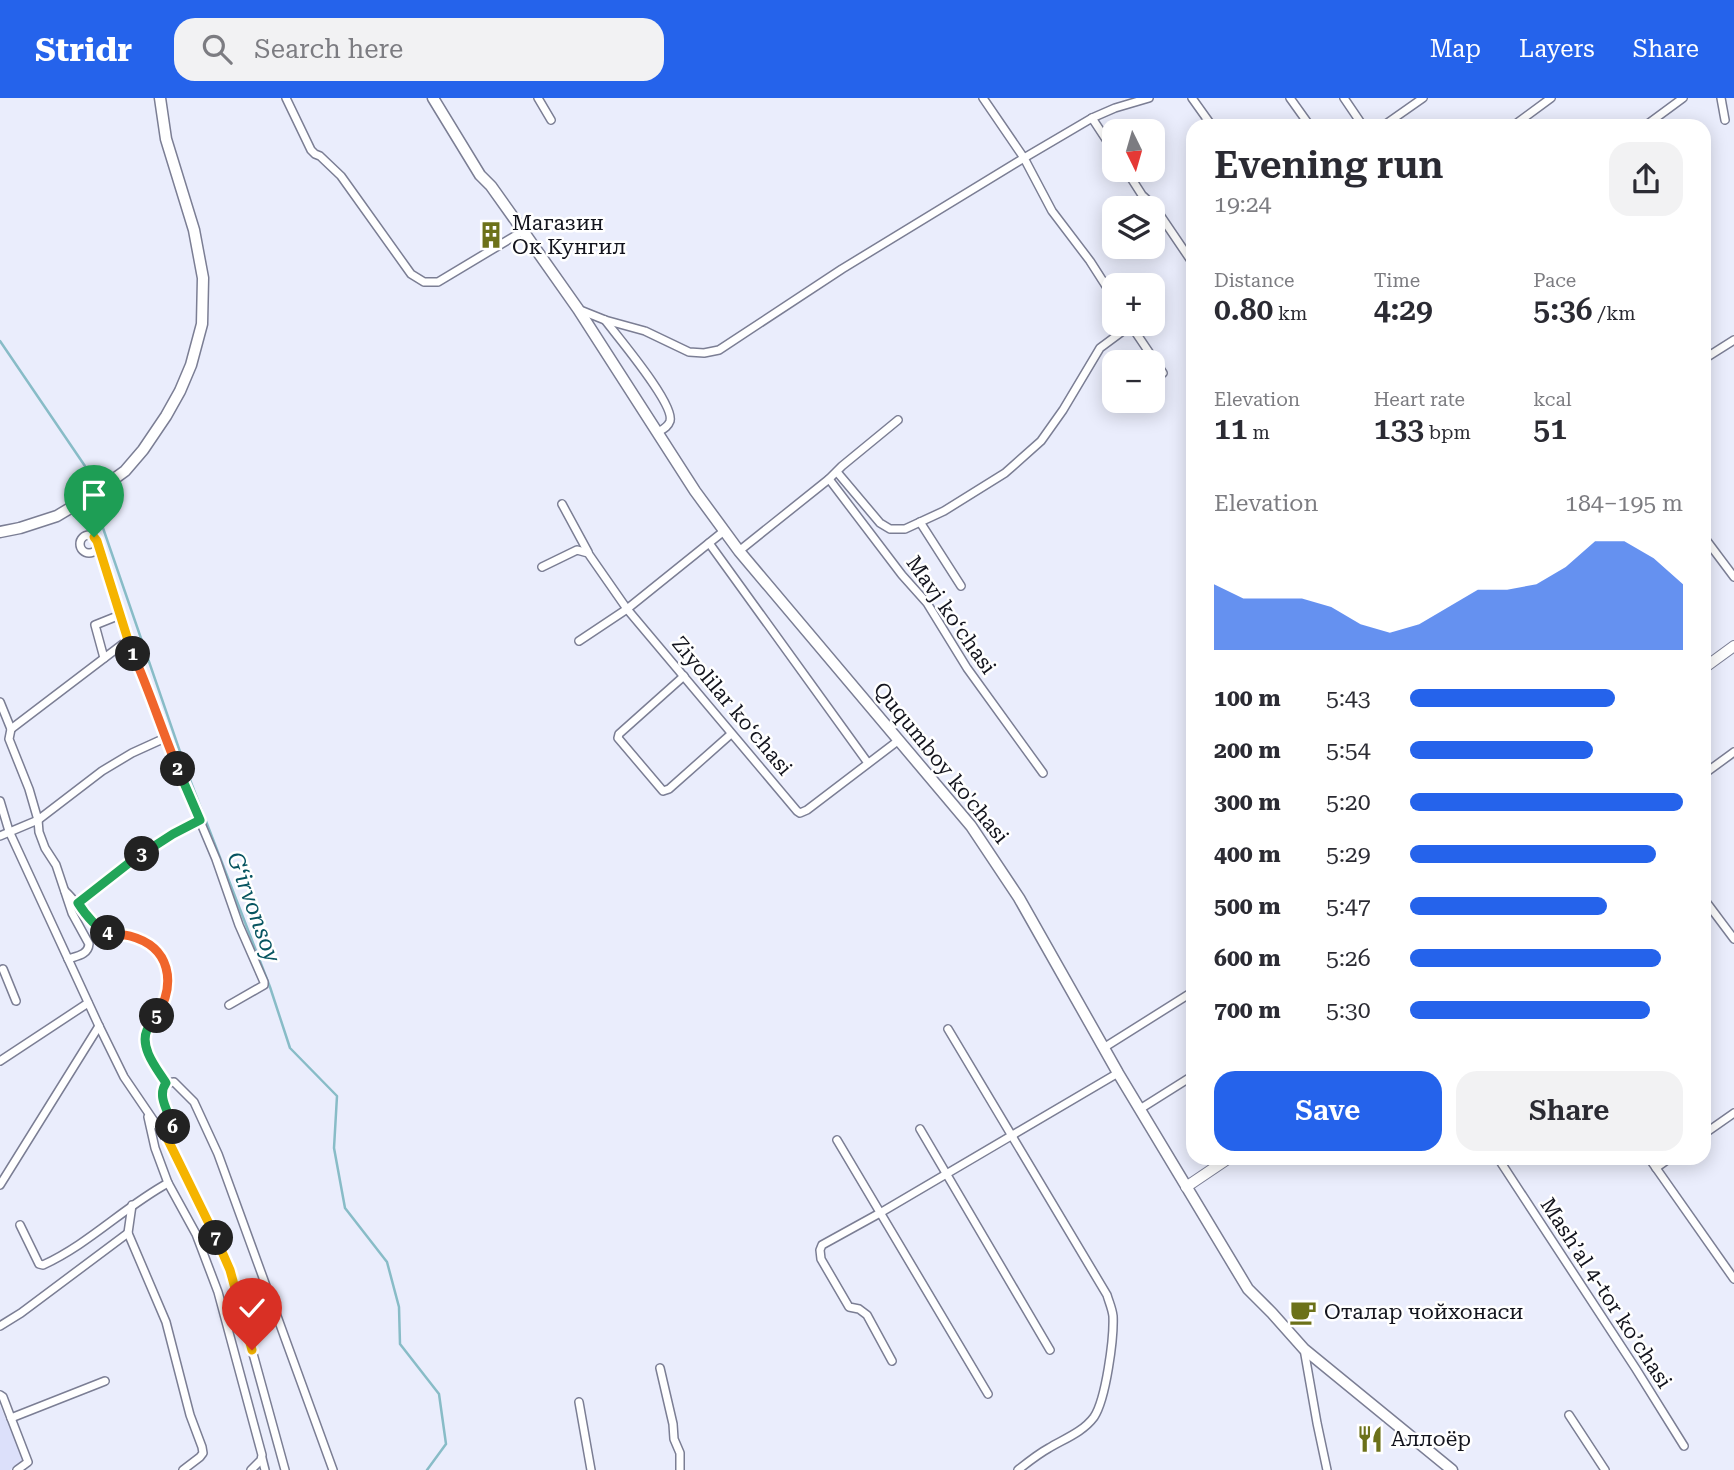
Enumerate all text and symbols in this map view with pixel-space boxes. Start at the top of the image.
search box [174,18,664,81]
text: Stridr [35,30,132,69]
icon: search [198,30,236,68]
text: Search here [254,34,403,64]
text: Map [1430,35,1481,63]
text: Layers [1519,35,1595,63]
text: Share [1633,35,1699,63]
north arrow [1102,119,1166,182]
map controls [1102,119,1165,413]
button: share [1609,142,1683,216]
text: Evening run [1214,143,1443,187]
text: 19:24 [1214,191,1271,218]
button: layers [1102,196,1165,259]
place label: Магазин Ок Кунгил [512,211,626,259]
building icon: Магазин Ок Кунгил [476,220,506,250]
text: Distance [1214,269,1294,292]
text: Time [1374,269,1420,292]
text: Pace [1533,269,1576,292]
button: + [1102,273,1165,336]
text: 0.80 [1214,292,1273,327]
text: 4:29 [1374,292,1433,327]
text: 5:36 [1533,292,1593,327]
text: km [1273,302,1307,325]
text: /km [1593,302,1636,325]
button: − [1102,350,1165,413]
text: Elevation [1214,388,1300,411]
text: Heart rate [1374,388,1465,411]
text: kcal [1533,388,1572,411]
text: 11 [1214,411,1248,446]
text: 133 [1374,411,1424,446]
text: 51 [1533,411,1567,446]
text: m [1248,421,1270,444]
text: bpm [1424,421,1471,444]
pin [64,465,124,537]
icon: arrive [75,476,113,514]
text: Elevation [1214,490,1318,517]
text: 184–195 m [1565,490,1683,517]
street label: Mavj koʻchasi [901,551,1001,679]
street label: Ziyolilar koʻchasi [667,632,797,780]
pin: 1 [116,636,150,672]
text: 1 [127,642,138,665]
street label: Ququmboy ko'chasi [869,678,1014,849]
text: 100 m [1214,685,1281,712]
text: 5:43 [1326,685,1371,712]
text: 200 m [1214,737,1281,764]
text: 5:54 [1326,737,1371,764]
pin: 2 [160,752,196,786]
text: 2 [172,757,183,780]
text: 300 m [1214,789,1281,816]
text: 5:20 [1326,789,1371,816]
pin: 3 [124,836,160,872]
text: 400 m [1214,841,1281,868]
text: 5:29 [1326,841,1371,868]
text: 3 [136,842,147,865]
water label: G‘irvonsoy [221,849,286,967]
text: 500 m [1214,893,1281,920]
text: 5:47 [1326,893,1371,920]
pin: 4 [90,916,126,950]
text: 4 [102,921,113,944]
text: 600 m [1214,945,1281,972]
text: 5:26 [1326,945,1371,972]
text: 700 m [1214,997,1281,1024]
text: 5:30 [1326,997,1371,1024]
pin: 5 [140,998,174,1034]
text: 5 [151,1004,162,1027]
button: Save [1214,1071,1442,1151]
button: Share [1456,1071,1683,1151]
pin: 6 [156,1110,190,1144]
text: 6 [167,1115,178,1138]
street label: Mashʼal 4-tor koʼchasi [1535,1193,1677,1393]
pin: 7 [198,1220,234,1256]
text: 7 [210,1226,221,1249]
pin [222,1278,282,1350]
icon: check [233,1289,271,1327]
cafe icon: Оталар чойхонаси [1288,1297,1318,1327]
place label: Оталар чойхонаси [1324,1300,1523,1324]
restaurant icon: Аллоёр [1355,1424,1385,1454]
place label: Аллоёр [1391,1427,1471,1451]

